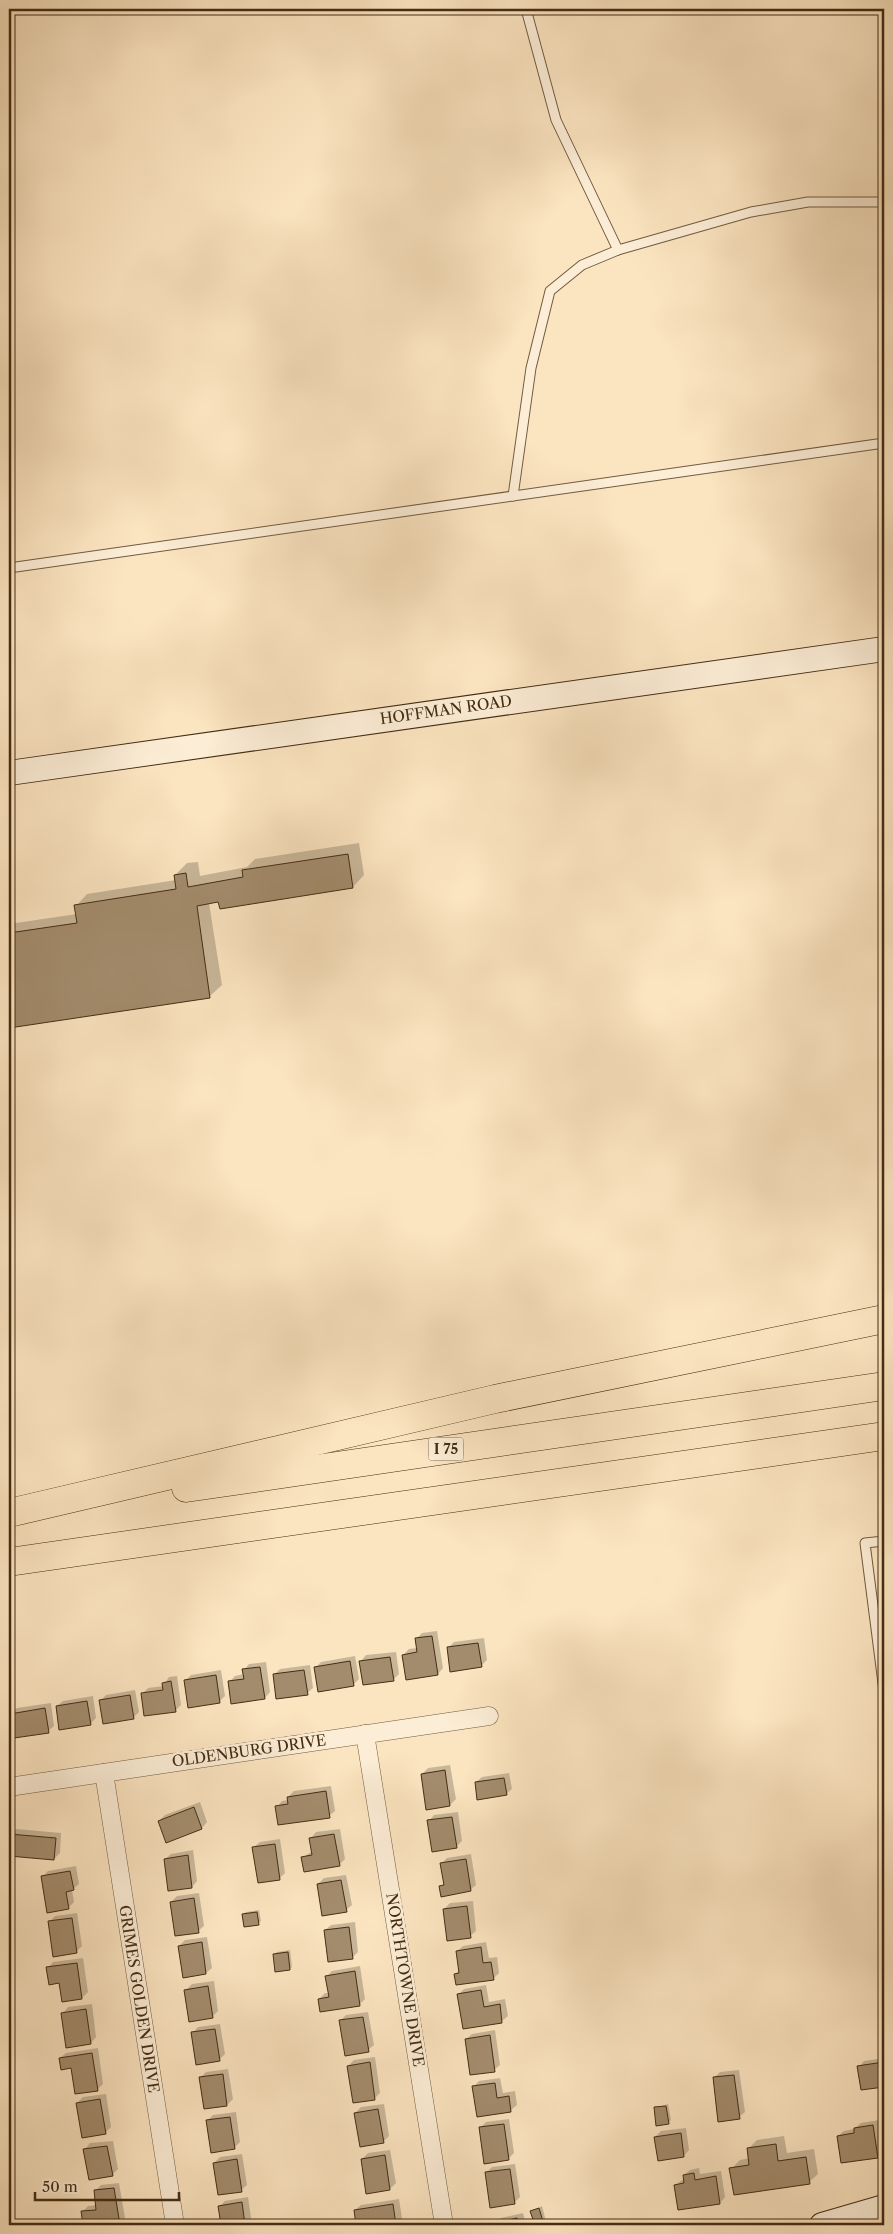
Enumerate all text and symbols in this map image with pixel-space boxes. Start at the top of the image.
street label: HOFFMAN ROAD [379,691,513,728]
road number: I 75 [428,1438,464,1460]
street label: OLDENBURG DRIVE [171,1730,327,1771]
street label: NORTHTOWNE DRIVE [382,1892,429,2068]
street label: GRIMES GOLDEN DRIVE [115,1904,164,2094]
scale bar [35,2169,179,2201]
text: 50 m [42,2177,78,2196]

